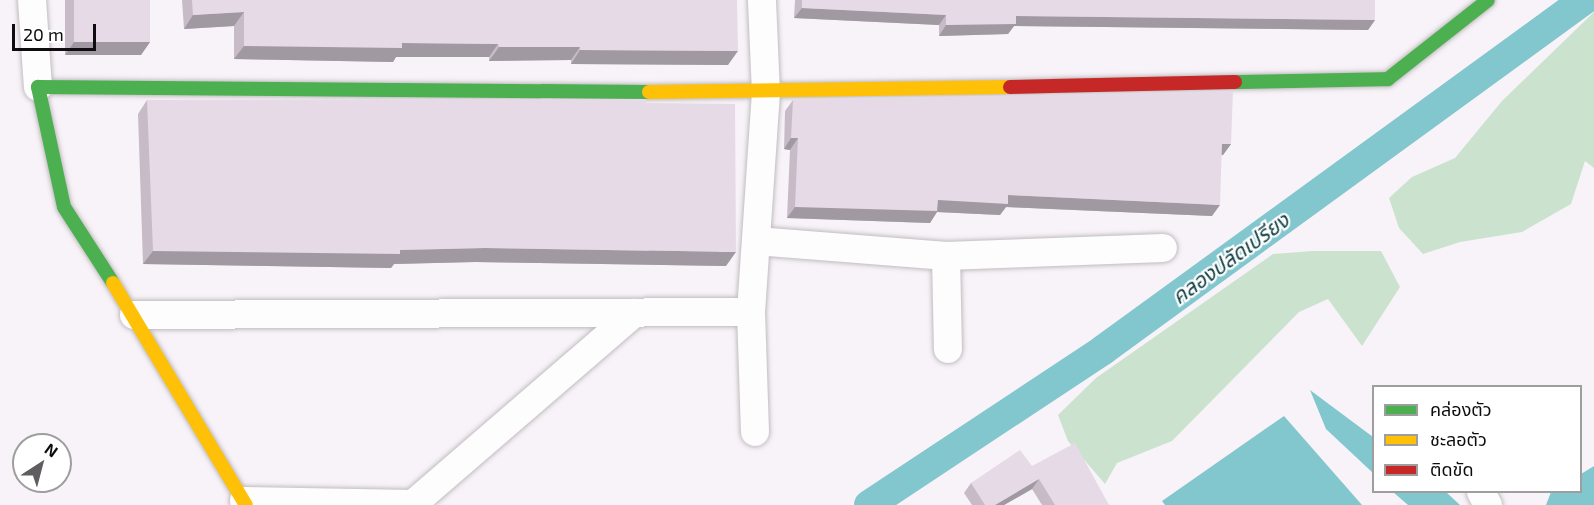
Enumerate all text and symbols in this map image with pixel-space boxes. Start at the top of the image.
scale bar [15,12,99,50]
text: 20 m [23,23,64,45]
water label: คลองปลัดเปรียง [1167,207,1293,309]
legend [1372,385,1582,493]
text: คล่องตัว [1430,398,1492,420]
text: ชะลอตัว [1430,428,1487,450]
north arrow [12,433,72,493]
text: N [41,439,62,461]
text: ติดขัด [1430,458,1473,480]

